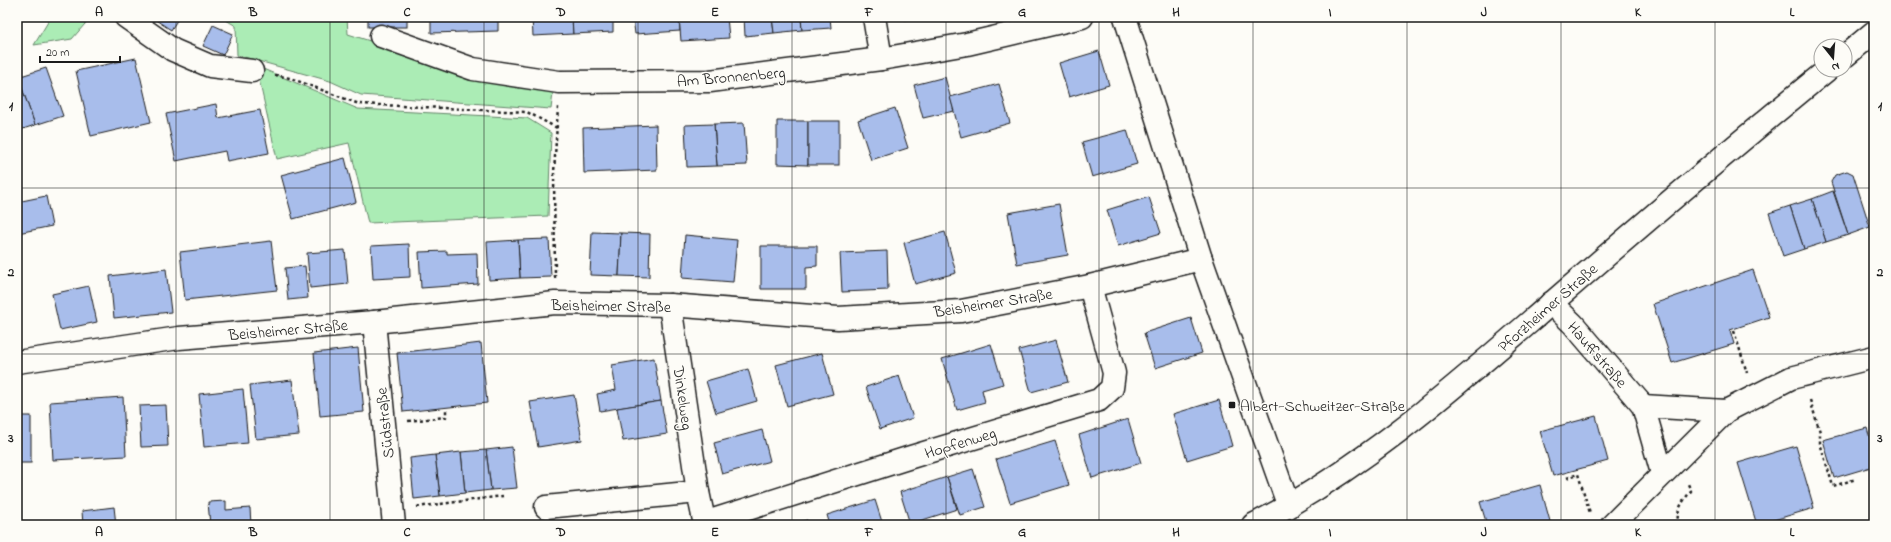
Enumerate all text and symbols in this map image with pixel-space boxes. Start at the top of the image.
text: A [95,3,103,22]
text: B [248,3,258,22]
text: C [403,3,411,22]
text: D [555,3,566,22]
text: E [711,3,719,22]
text: F [864,3,874,22]
text: G [1018,3,1026,22]
text: H [1172,3,1180,22]
text: I [1328,3,1332,22]
text: J [1481,3,1487,22]
text: K [1635,3,1642,22]
text: L [1790,3,1796,22]
scale bar [40,38,120,64]
north arrow [1813,38,1853,78]
text: 20 m [46,44,69,62]
text: N [1830,58,1842,75]
street label: Am Bronnenberg [676,61,786,95]
text: 1 [9,97,14,116]
text: 1 [1878,97,1883,116]
street label: Pforzheimer Straße [1493,258,1604,359]
text: 2 [7,263,15,282]
text: 2 [1876,263,1884,282]
street label: Beisheimer Straße [931,283,1055,325]
street label: Beisheimer Straße [550,294,672,320]
street label: Beisheimer Straße [226,314,350,348]
street label: Hauffstraße [1561,317,1633,394]
street label: Dinkelweg [666,364,698,432]
street label: Südstraße [370,385,402,459]
place label: Albert-Schweitzer-Straße [1240,395,1406,419]
marker: Albert-Schweitzer-Straße [1227,400,1237,410]
street label: Hopfenweg [922,422,999,466]
text: 3 [7,429,14,448]
text: 3 [1876,429,1883,448]
text: A [95,523,103,542]
text: B [248,523,258,542]
text: C [403,523,411,542]
text: D [555,523,566,542]
text: E [711,523,719,542]
text: F [864,523,874,542]
text: G [1018,523,1026,542]
text: H [1172,523,1180,542]
text: I [1328,523,1332,542]
text: J [1481,523,1487,542]
text: K [1635,523,1642,542]
text: L [1790,523,1796,542]

